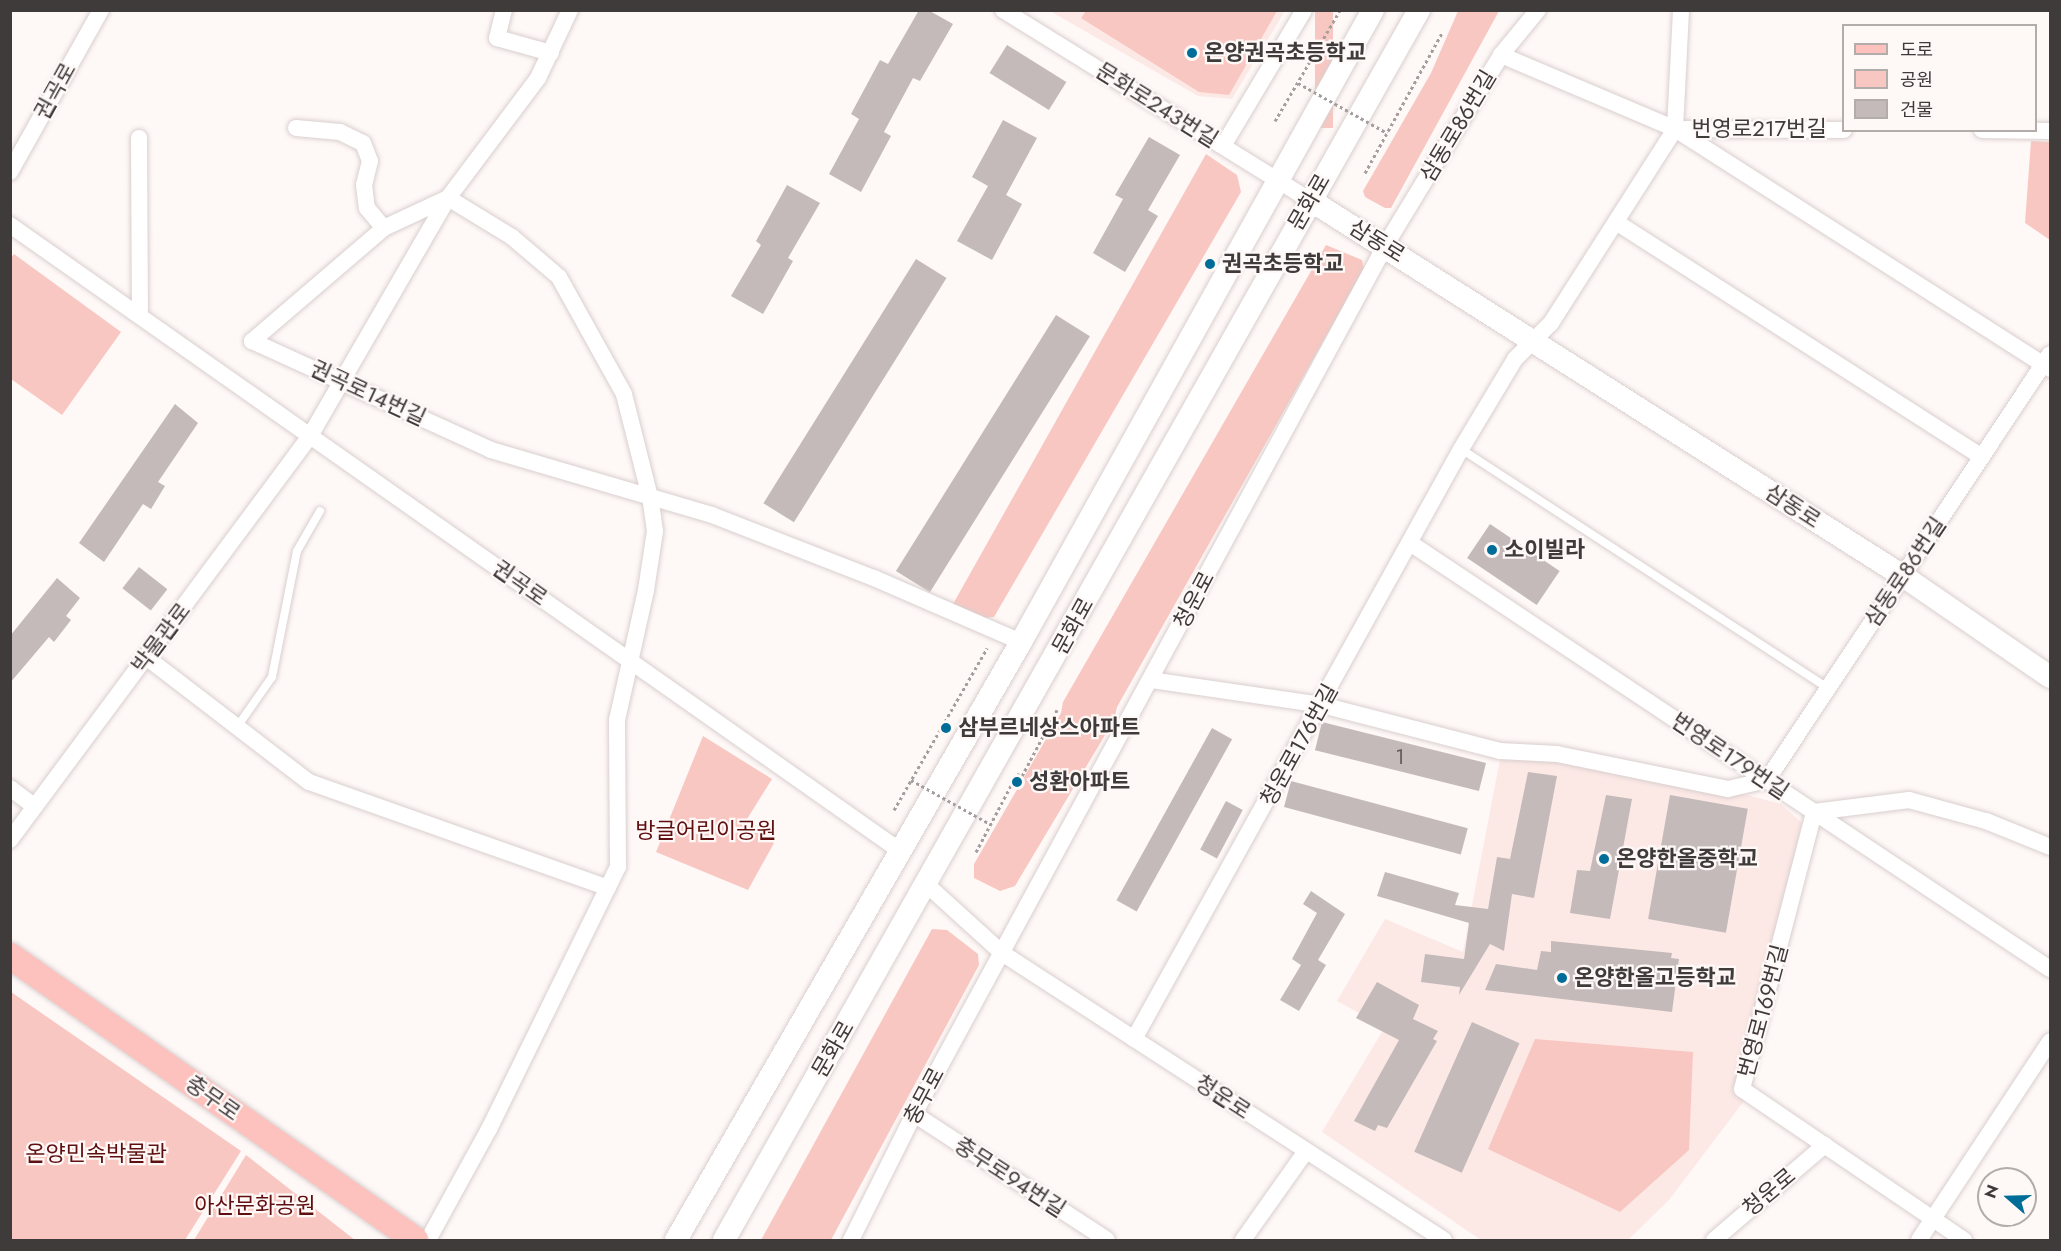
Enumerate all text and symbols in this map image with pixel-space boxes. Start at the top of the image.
legend [1842,24,2037,132]
text: 도로 [1900,37,1933,63]
place label: 온양권곡초등학교 [1204,40,1366,66]
marker: 온양권곡초등학교 [1185,46,1199,60]
street label: 문화로243번길 [1091,57,1223,153]
street label: 권곡로 [29,58,81,124]
street label: 삼동로86번길 [1414,65,1502,187]
text: 공원 [1900,67,1933,93]
text: 건물 [1900,97,1933,123]
street label: 번영로217번길 [1691,116,1827,142]
street label: 문화로 [1282,169,1336,235]
street label: 삼동로 [1344,214,1410,268]
place label: 권곡초등학교 [1222,251,1343,277]
marker: 권곡초등학교 [1203,257,1217,271]
street label: 권곡로14번길 [306,355,430,431]
street label: 삼동로 [1760,478,1826,534]
street label: 삼동로86번길 [1859,512,1951,632]
place label: 소이빌라 [1504,537,1585,563]
marker: 소이빌라 [1485,543,1499,557]
street label: 권곡로 [488,555,552,611]
street label: 청운로 [1168,567,1220,633]
street label: 문화로 [1047,593,1099,659]
street label: 박물관로 [126,598,196,678]
street label: 청운로176번길 [1255,679,1343,811]
street label: 번영로179번길 [1667,707,1793,805]
place label: 삼부르네상스아파트 [958,715,1140,741]
marker: 삼부르네상스아파트 [939,721,953,735]
house number: 1 [1396,745,1404,769]
place label: 성환아파트 [1029,769,1130,795]
marker: 성환아파트 [1010,775,1024,789]
park label: 방글어린이공원 [635,818,777,844]
place label: 온양한올중학교 [1616,846,1758,872]
marker: 온양한올중학교 [1597,852,1611,866]
street label: 번영로169번길 [1733,942,1793,1080]
place label: 온양한올고등학교 [1574,965,1736,991]
marker: 온양한올고등학교 [1555,971,1569,985]
street label: 문화로 [806,1016,860,1082]
street label: 충무로 [898,1063,950,1129]
street label: 청운로 [1190,1069,1256,1125]
street label: 충무로 [181,1070,245,1126]
street label: 충무로94번길 [950,1131,1070,1223]
park label: 온양민속박물관 [25,1141,167,1167]
street label: 청운로 [1737,1162,1801,1222]
north arrow [1977,1167,2037,1227]
text: N [1979,1181,2004,1201]
park label: 아산문화공원 [194,1193,316,1219]

